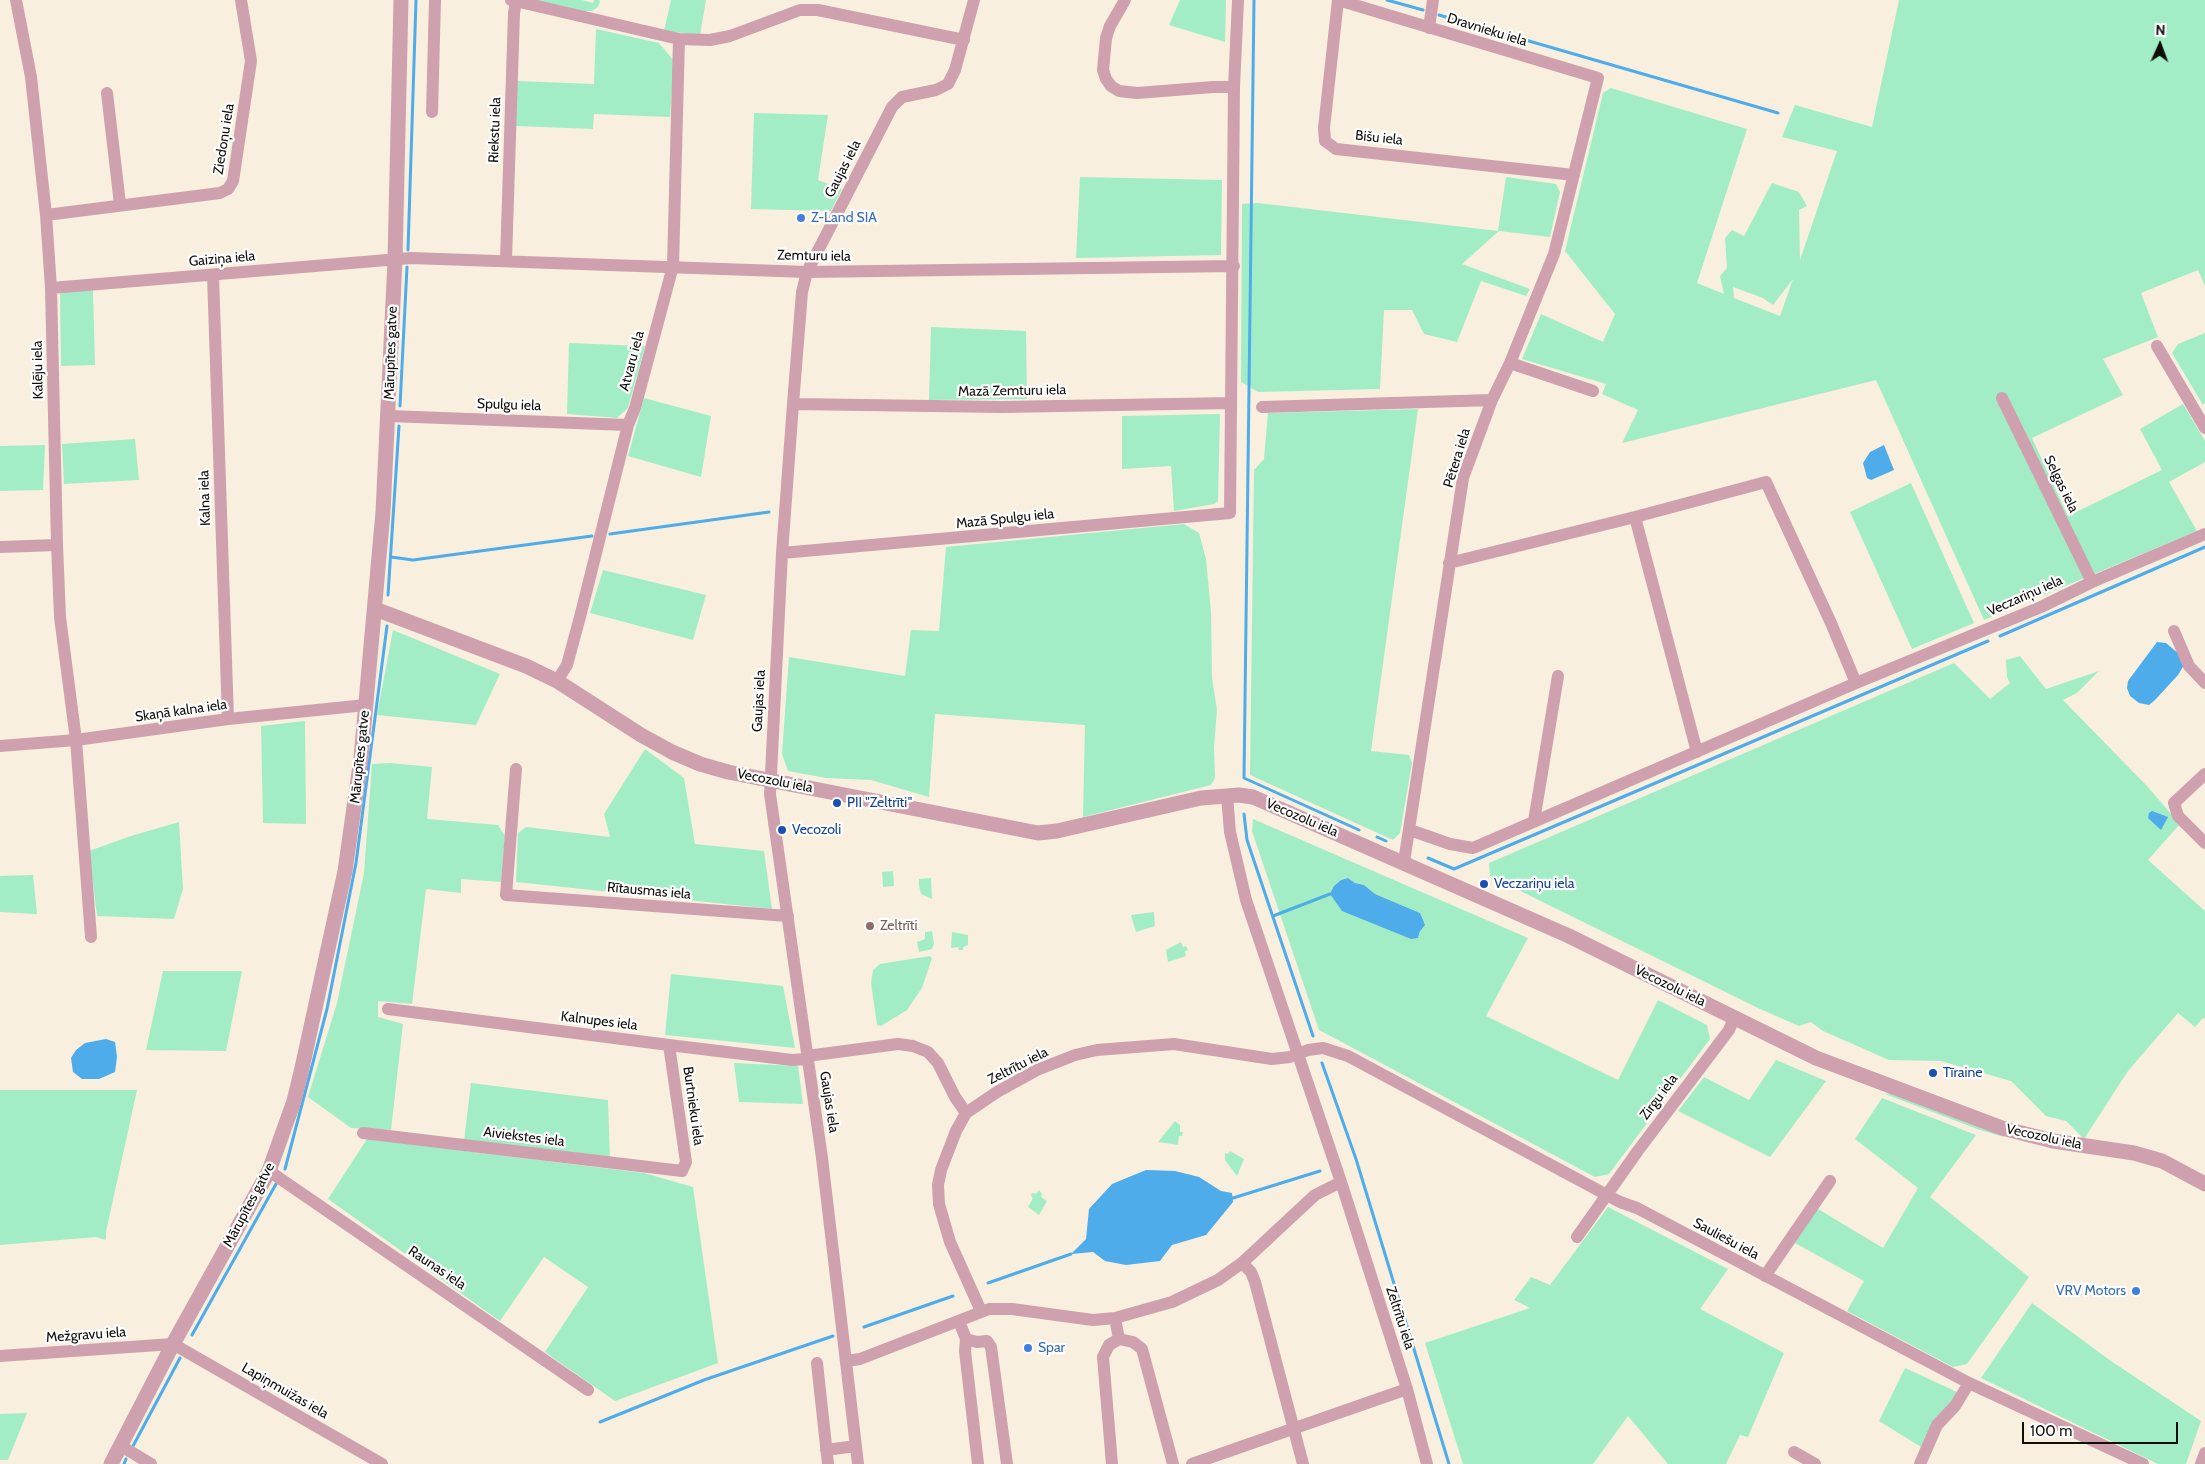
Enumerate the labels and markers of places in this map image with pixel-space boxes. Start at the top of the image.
place label: Z-Land SIA [811,210,877,226]
marker: Z-Land SIA [795,212,807,224]
place label: PII "Zeltrīti" [847,795,912,811]
marker: PII "Zeltrīti" [831,797,843,809]
place label: Vecozoli [792,822,841,838]
marker: Vecozoli [776,824,788,836]
place label: Veczariņu iela [1494,876,1574,892]
marker: Veczariņu iela [1478,878,1490,890]
place label: Zeltrīti [880,918,917,934]
marker: Zeltrīti [864,920,876,932]
place label: Tīraine [1943,1065,1982,1081]
marker: Tīraine [1927,1067,1939,1079]
place label: VRV Motors [2056,1283,2126,1299]
marker: VRV Motors [2130,1285,2142,1297]
place label: Spar [1038,1340,1065,1356]
marker: Spar [1022,1342,1034,1354]

